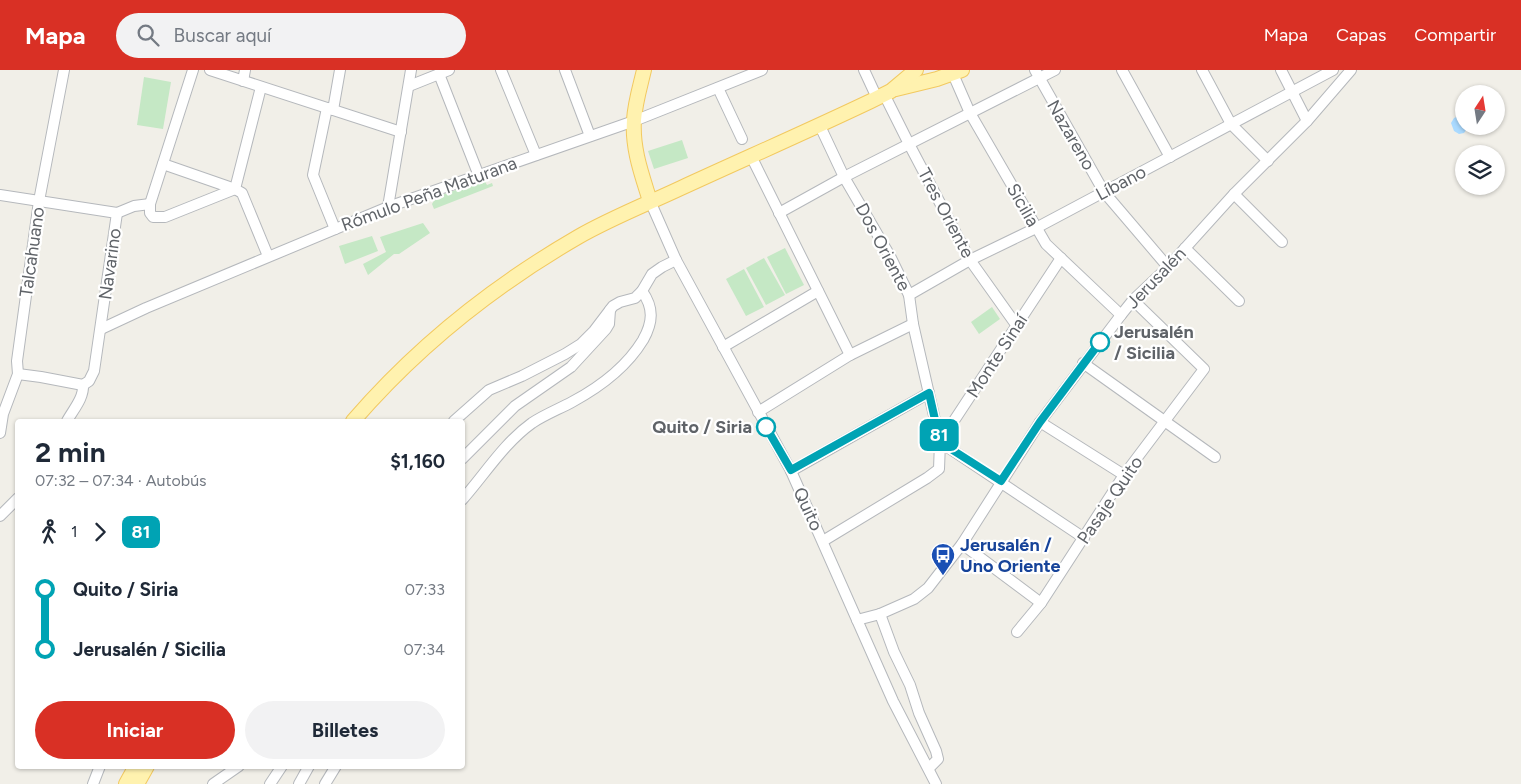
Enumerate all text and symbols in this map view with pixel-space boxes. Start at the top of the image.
search box [116,13,466,58]
text: Mapa [25,21,86,50]
icon: search [134,21,162,49]
text: Buscar aquí [174,24,271,47]
text: Mapa [1264,24,1308,46]
text: Capas [1336,24,1386,46]
text: Compartir [1414,24,1496,46]
north arrow [1455,85,1505,135]
map controls [1455,85,1505,195]
street label: Nazareno [1042,96,1100,174]
button: layers [1455,145,1505,195]
street label: Rómulo Peña Maturana [338,152,520,236]
street label: Líbano [1092,161,1150,205]
street label: Tres Oriente [913,164,979,262]
street label: Sicilia [1002,179,1044,231]
street label: Dos Oriente [851,199,915,295]
street label: Talcahuano [15,206,49,298]
street label: Navarino [94,227,126,301]
street label: Jerusalén [1121,243,1191,313]
street label: Monte Sinaí [962,309,1033,402]
place label: Jerusalén / Sicilia [1114,321,1194,364]
marker: Jerusalén / Sicilia [1090,332,1110,352]
place label: Quito / Siria [652,416,752,438]
marker: Quito / Siria [756,417,776,437]
line badge: 81 [916,419,962,451]
text: 81 [930,424,948,446]
text: 2 min [35,435,106,469]
text: $1,160 [390,450,445,473]
street label: Pasaje Quito [1072,452,1148,548]
text: 07:32 – 07:34 · Autobús [35,471,207,490]
street label: Quito [788,484,828,534]
icon: walk [35,518,63,546]
icon: forward [86,518,114,546]
text: 81 [132,521,150,543]
text: 1 [71,522,78,541]
place label: Jerusalén / Uno Oriente [960,534,1061,577]
bus stop icon: Jerusalén / Uno Oriente [930,542,956,576]
text: Quito / Siria [73,578,178,601]
text: 07:33 [405,580,445,599]
text: Jerusalén / Sicilia [73,638,226,661]
text: 07:34 [403,640,445,659]
button: Iniciar [35,701,235,759]
button: Billetes [245,701,445,759]

